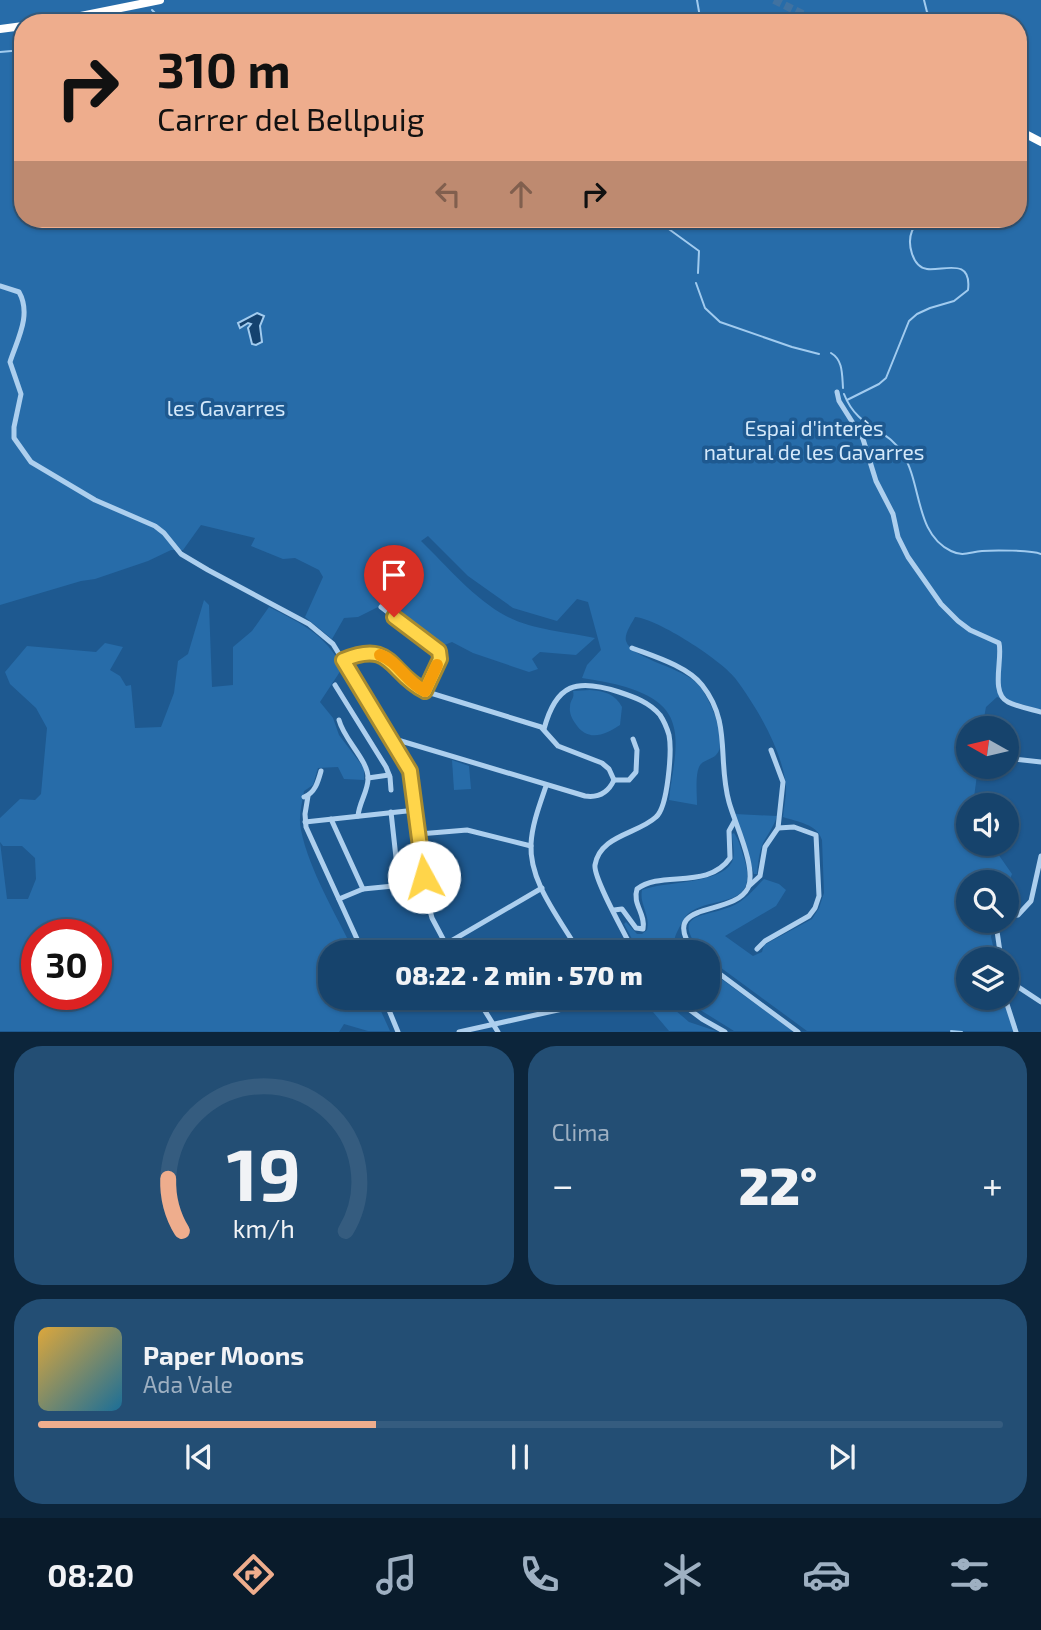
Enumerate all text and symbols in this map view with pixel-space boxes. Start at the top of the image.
text: 310 m [157,39,291,98]
icon: right [42,42,133,133]
text: Carrer del Bellpuig [157,99,425,137]
icon: left [429,175,467,213]
icon: ahead [502,175,540,213]
icon: right [575,175,613,213]
park label: les Gavarres [167,395,285,420]
park label: Espai d'interès natural de les Gavarres [704,415,924,464]
pin [364,545,424,617]
icon: arrive [375,556,413,594]
north arrow [956,716,1018,779]
map controls [956,716,1019,1010]
button: sound [956,793,1019,856]
position arrow [387,840,461,914]
button: search [956,870,1019,933]
speed limit sign: 30 [21,919,112,1010]
button: layers [956,947,1019,1010]
text: 08:22 · 2 min · 570 m [395,959,643,990]
text: Clima [552,1118,610,1146]
text: 19 [227,1129,301,1217]
text: 22° [738,1153,817,1215]
text: − [552,1161,574,1207]
text: + [982,1161,1003,1207]
text: km/h [233,1213,295,1243]
text: Paper Moons [143,1339,304,1370]
text: Ada Vale [143,1370,233,1398]
icon: previous [180,1438,218,1476]
icon: pause [501,1438,539,1476]
icon: next [823,1438,861,1476]
icon: directions [229,1550,278,1599]
icon: music [372,1550,421,1599]
icon: phone [515,1550,564,1599]
icon: climate [658,1550,707,1599]
icon: car [802,1550,851,1599]
icon: filters [945,1550,994,1599]
text: 08:20 [47,1555,134,1593]

